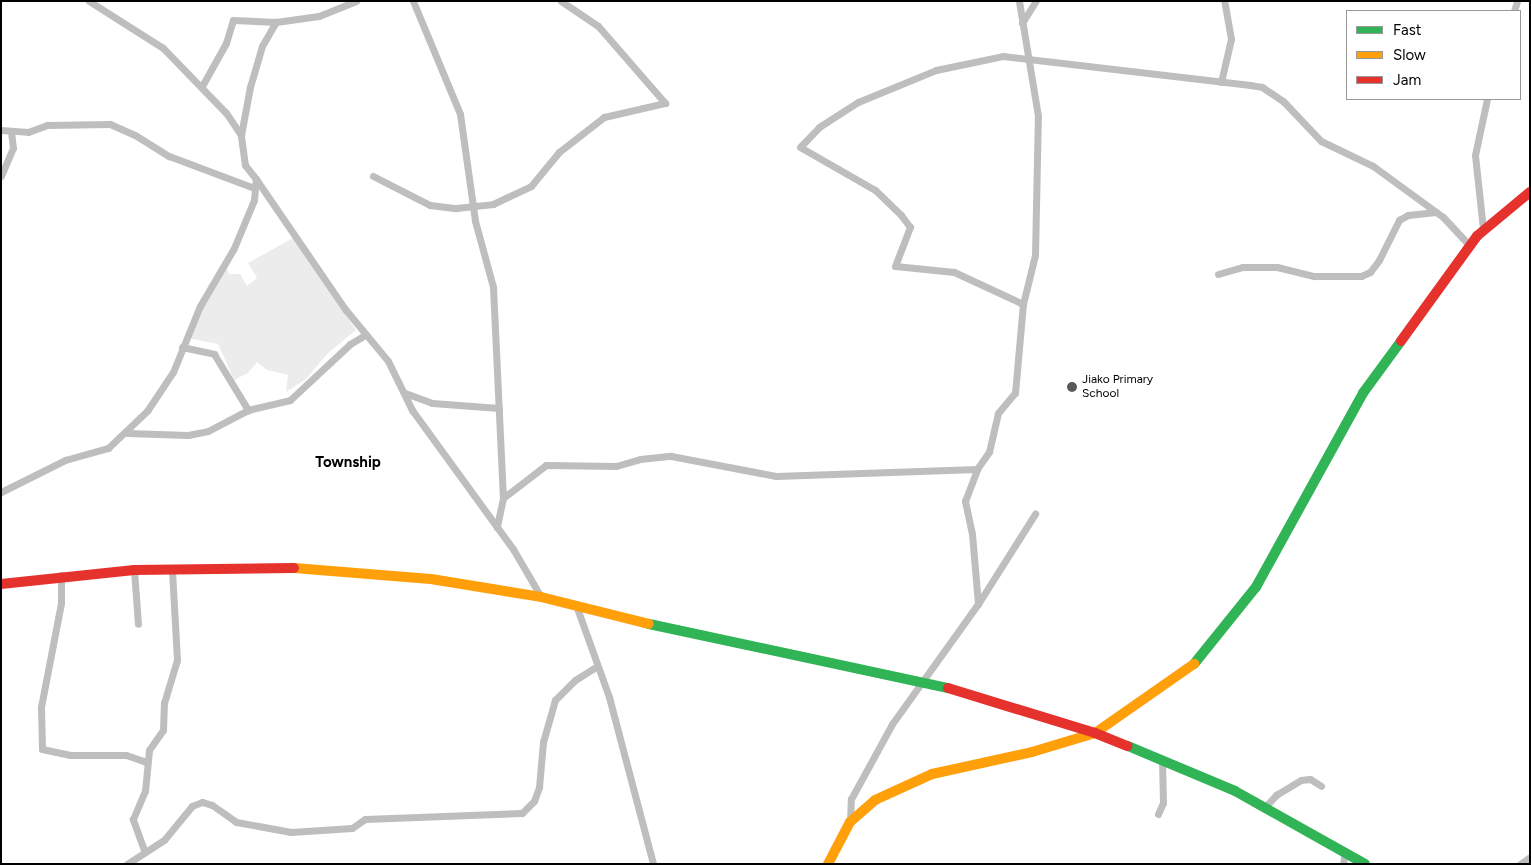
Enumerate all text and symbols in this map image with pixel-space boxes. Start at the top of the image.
legend [1346,10,1521,100]
text: Fast [1393,21,1421,39]
text: Slow [1393,46,1426,64]
text: Jam [1393,71,1421,89]
place label: Jiako Primary School [1082,373,1153,401]
marker: Jiako Primary School [1066,381,1078,393]
district label: Township [315,454,381,472]

